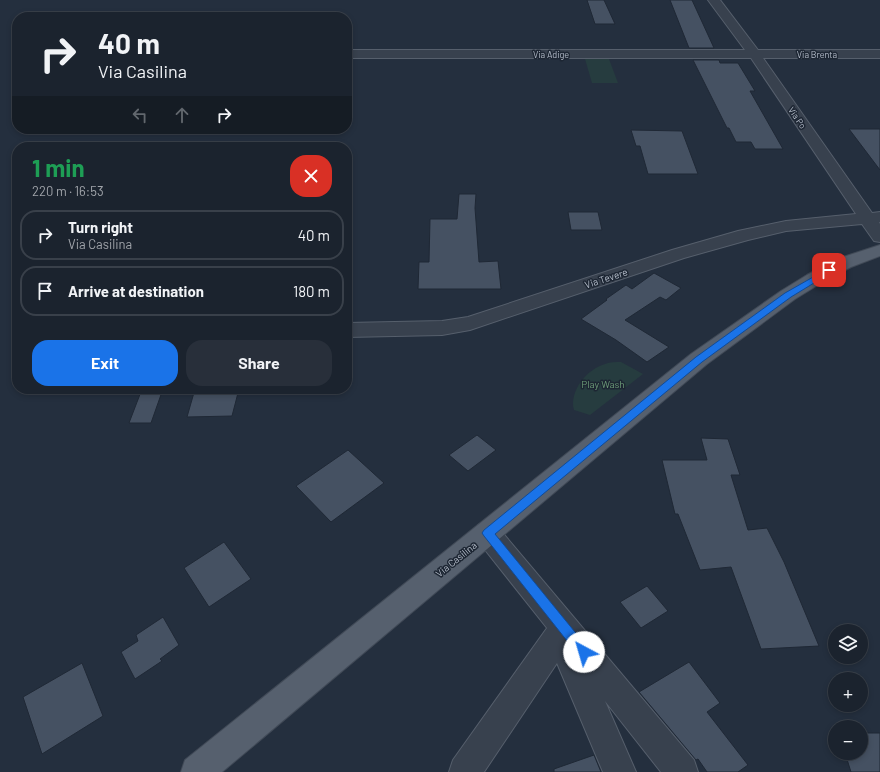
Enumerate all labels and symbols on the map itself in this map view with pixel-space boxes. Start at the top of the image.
street label: Via Adige [533,49,569,60]
street label: Via Brenta [797,49,837,60]
street label: Via Po [786,105,809,131]
pin [812,253,846,287]
street label: Via Tevere [583,265,629,291]
park label: Play Wash [581,378,625,390]
street label: Via Casilina [433,539,479,579]
position arrow [563,631,605,673]

